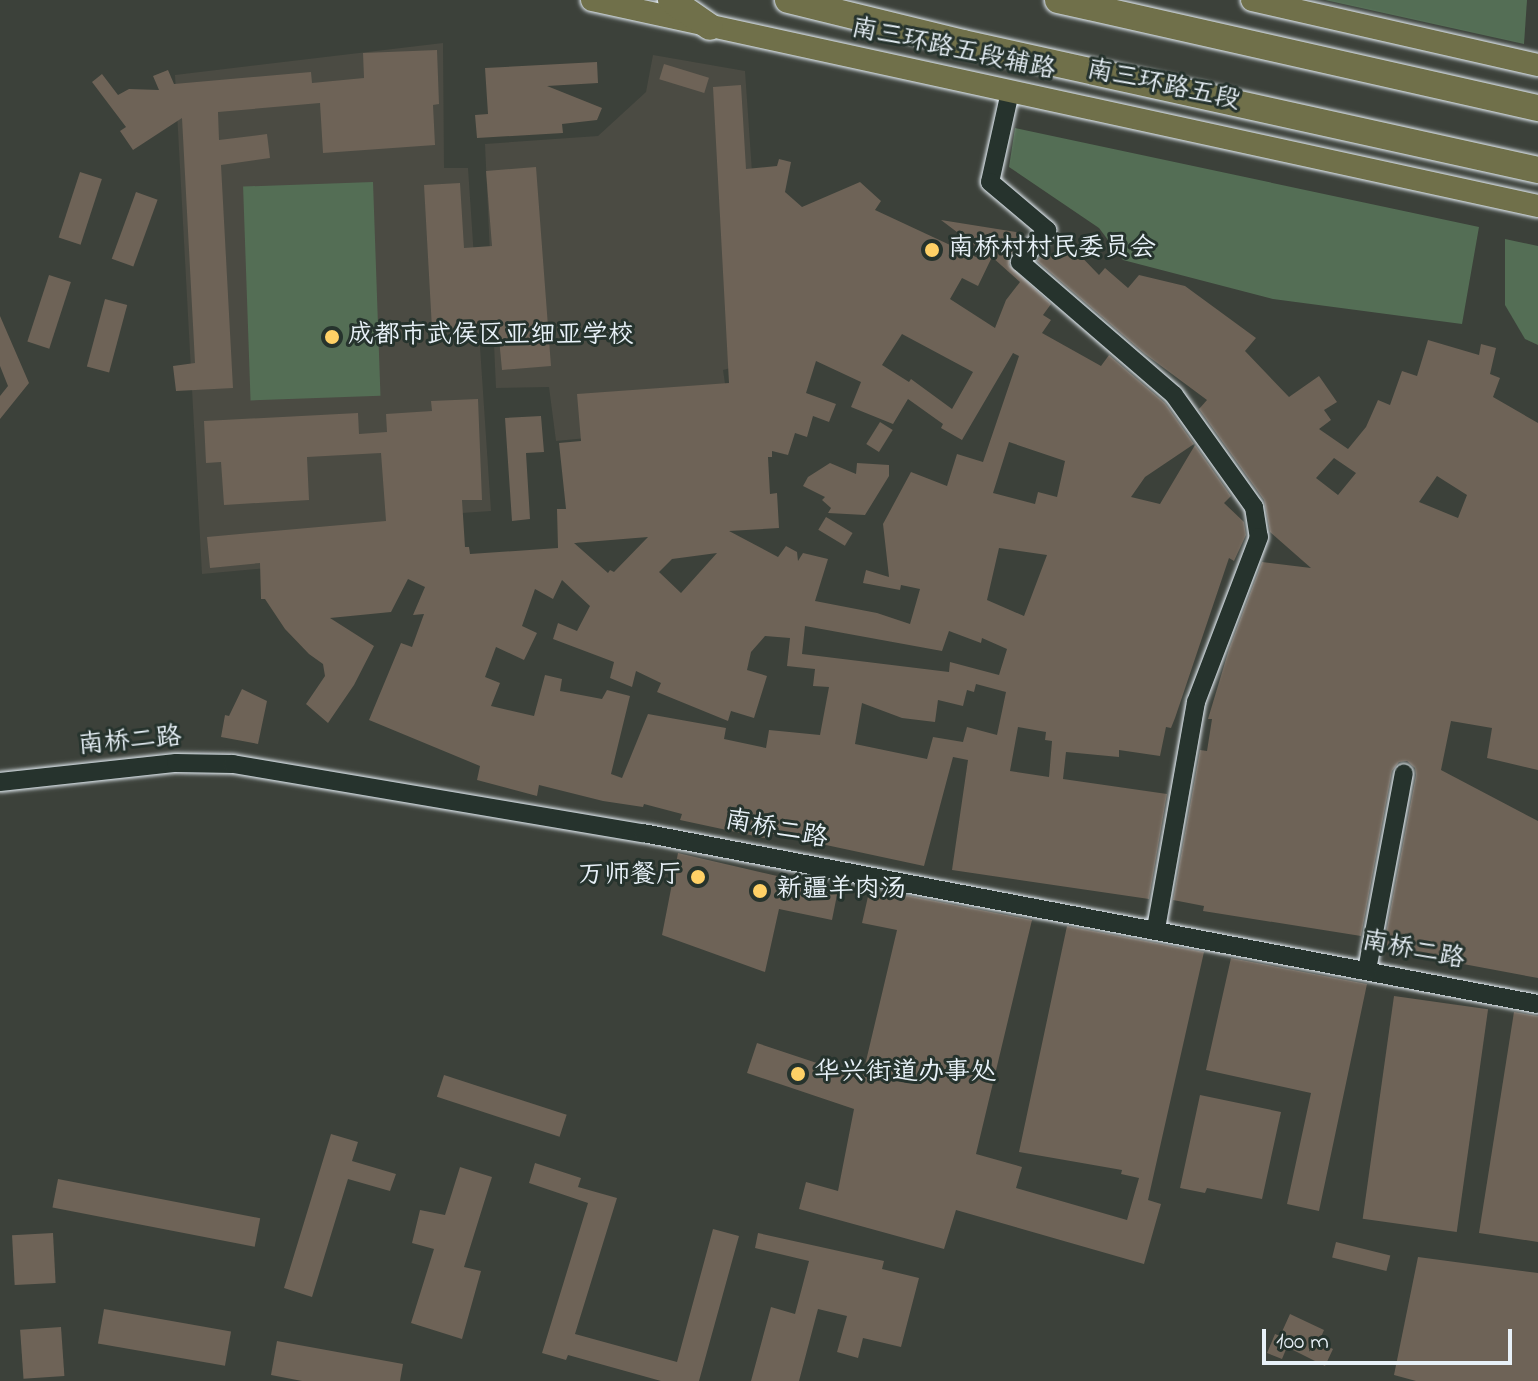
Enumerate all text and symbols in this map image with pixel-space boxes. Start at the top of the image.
street label: 南三环路五段辅路 [848,14,1058,88]
street label: 南三环路五段 [1083,56,1243,118]
place label: 南桥村村民委员会 [948,234,1156,266]
marker: 南桥村村民委员会 [923,241,941,259]
place label: 成都市武侯区亚细亚学校 [348,321,634,353]
marker: 成都市武侯区亚细亚学校 [323,328,341,346]
street label: 南桥二路 [77,723,183,763]
street label: 南桥二路 [722,806,830,856]
place label: 万师餐厅 [578,861,682,893]
marker: 万师餐厅 [689,868,707,886]
place label: 新疆羊肉汤 [776,875,906,907]
marker: 新疆羊肉汤 [751,882,769,900]
street label: 南桥二路 [1359,927,1467,977]
place label: 华兴街道办事处 [814,1058,996,1090]
marker: 华兴街道办事处 [789,1065,807,1083]
scale bar [1266,1313,1516,1363]
text: 100 m [1276,1325,1329,1360]

